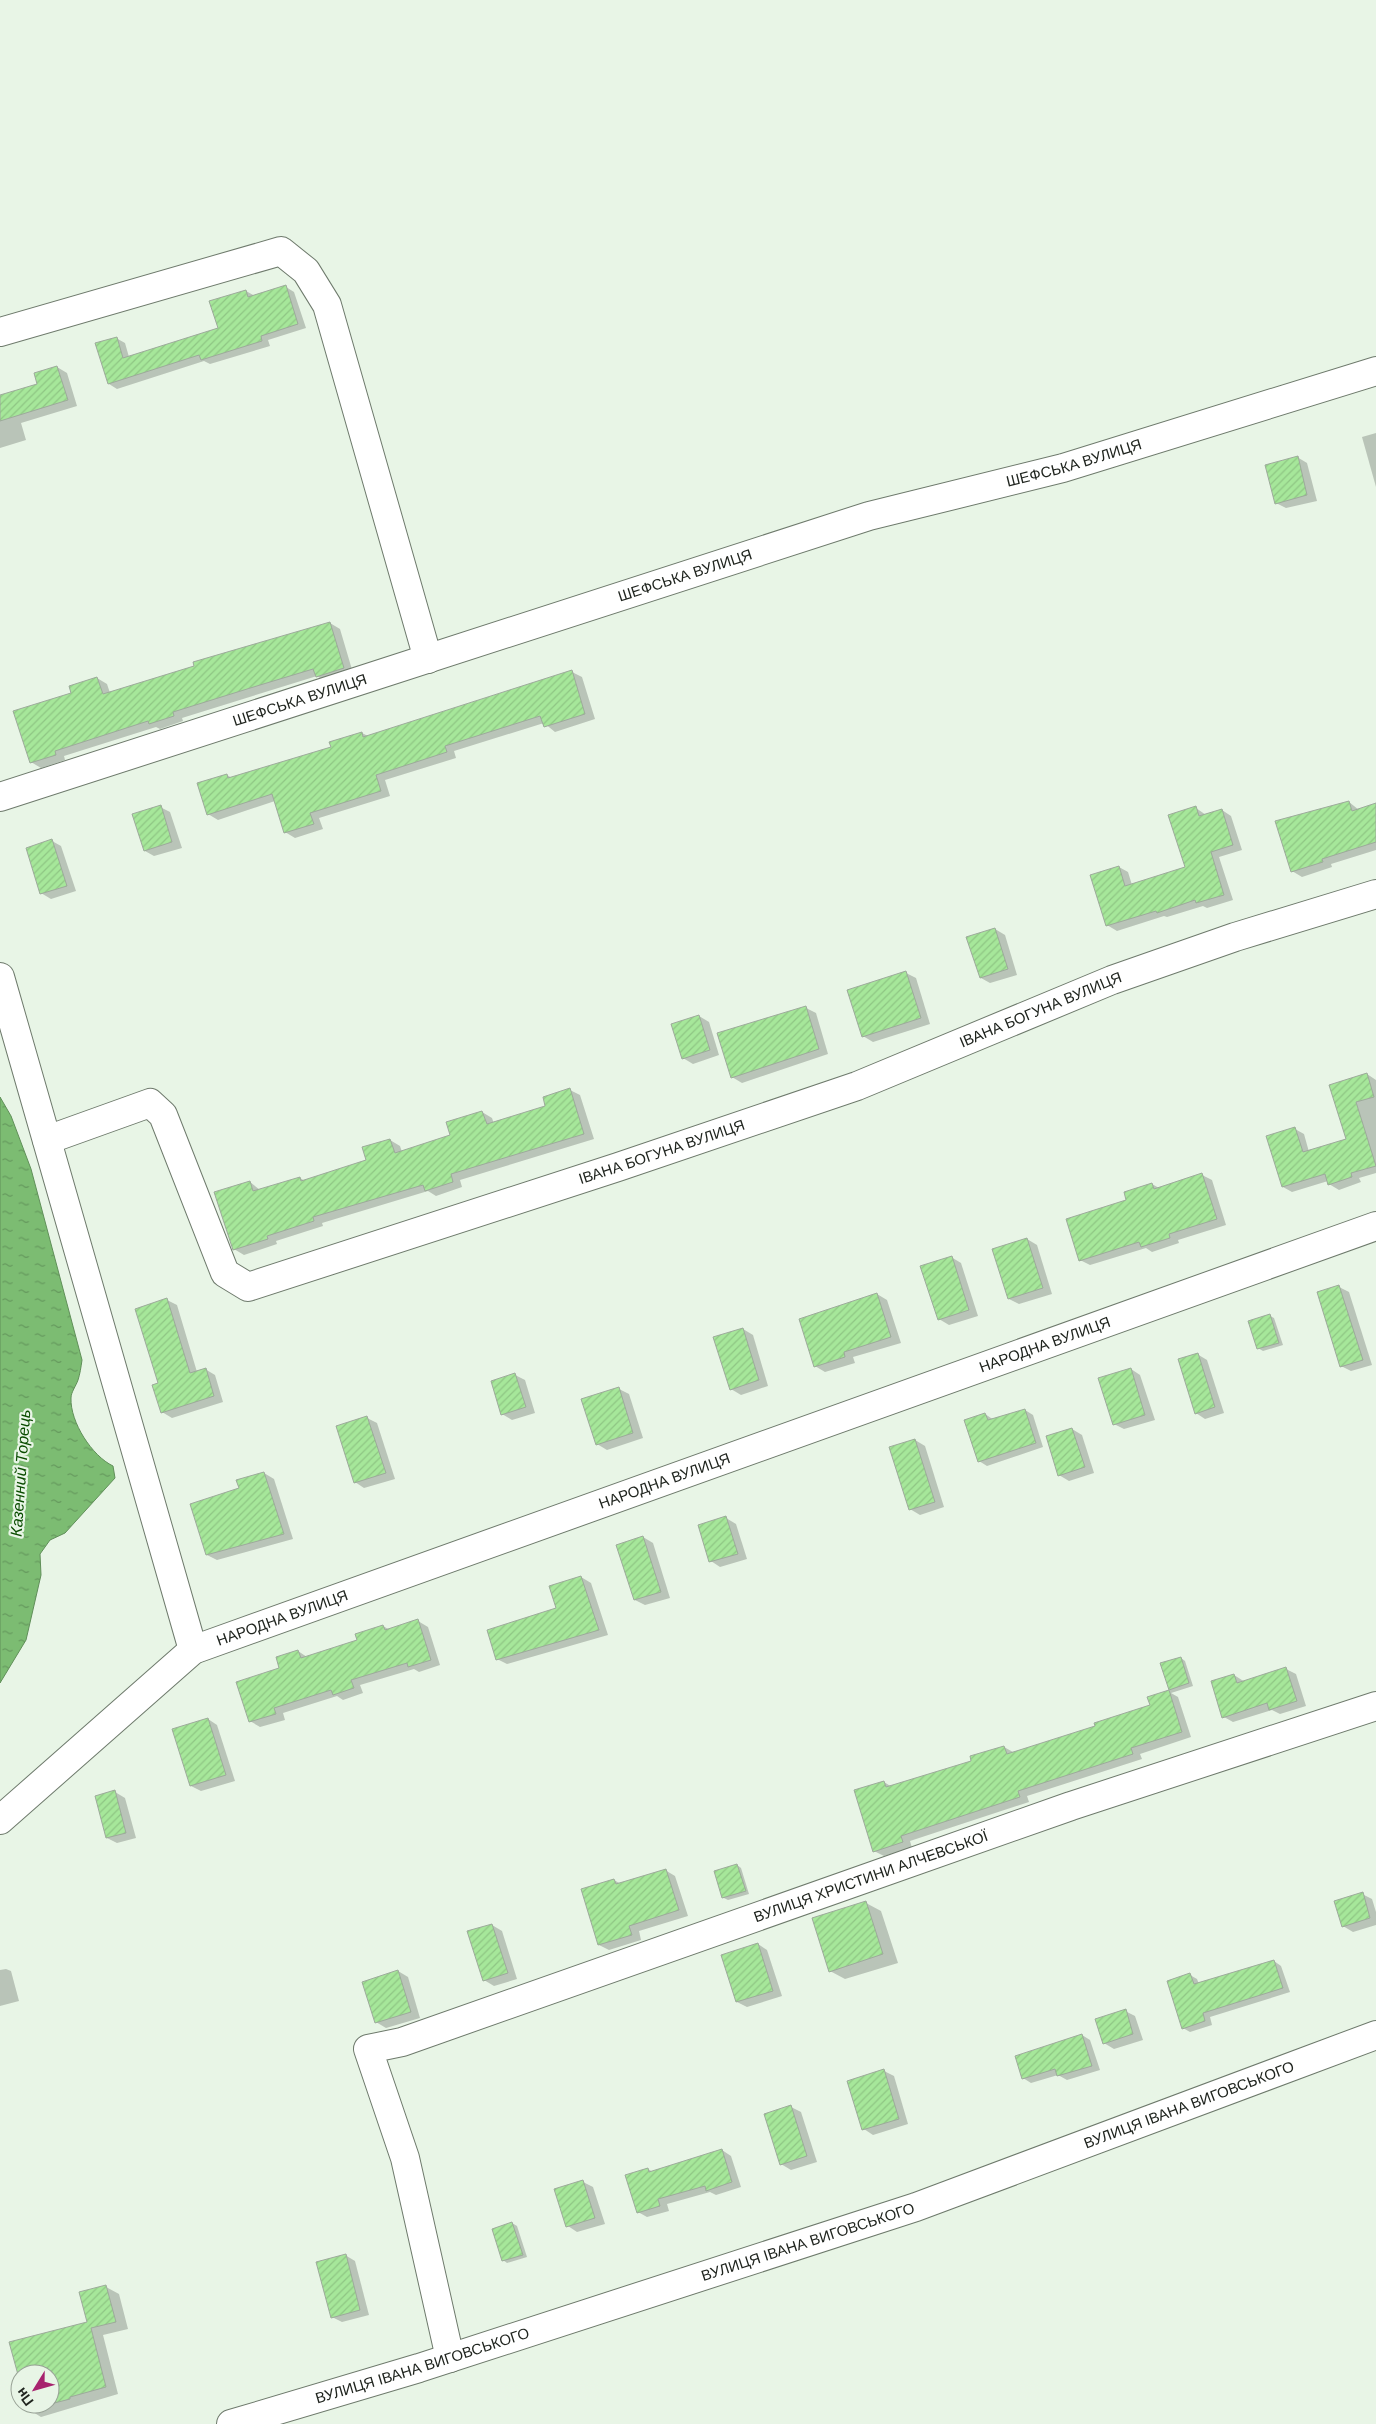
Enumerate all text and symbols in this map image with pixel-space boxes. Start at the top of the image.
street label: ШЕФСЬКА ВУЛИЦЯ [1004,435,1144,490]
street label: ШЕФСЬКА ВУЛИЦЯ [616,545,754,605]
street label: ШЕФСЬКА ВУЛИЦЯ [230,670,369,729]
street label: ІВАНА БОГУНА ВУЛИЦЯ [957,968,1124,1050]
street label: ІВАНА БОГУНА ВУЛИЦЯ [576,1116,747,1187]
street label: НАРОДНА ВУЛИЦЯ [977,1313,1113,1376]
water label: Казенний Торець [8,1409,33,1537]
street label: НАРОДНА ВУЛИЦЯ [596,1449,732,1512]
street label: НАРОДНА ВУЛИЦЯ [214,1586,350,1649]
street label: ВУЛИЦЯ ХРИСТИНИ АЛЧЕВСЬКОЇ [751,1827,991,1925]
street label: ВУЛИЦЯ ІВАНА ВИГОВСЬКОГО [1081,2057,1296,2152]
street label: ВУЛИЦЯ ІВАНА ВИГОВСЬКОГО [699,2199,917,2284]
street label: ВУЛИЦЯ ІВАНА ВИГОВСЬКОГО [313,2324,531,2406]
north arrow [10,2364,60,2414]
text: Пн [13,2385,37,2409]

